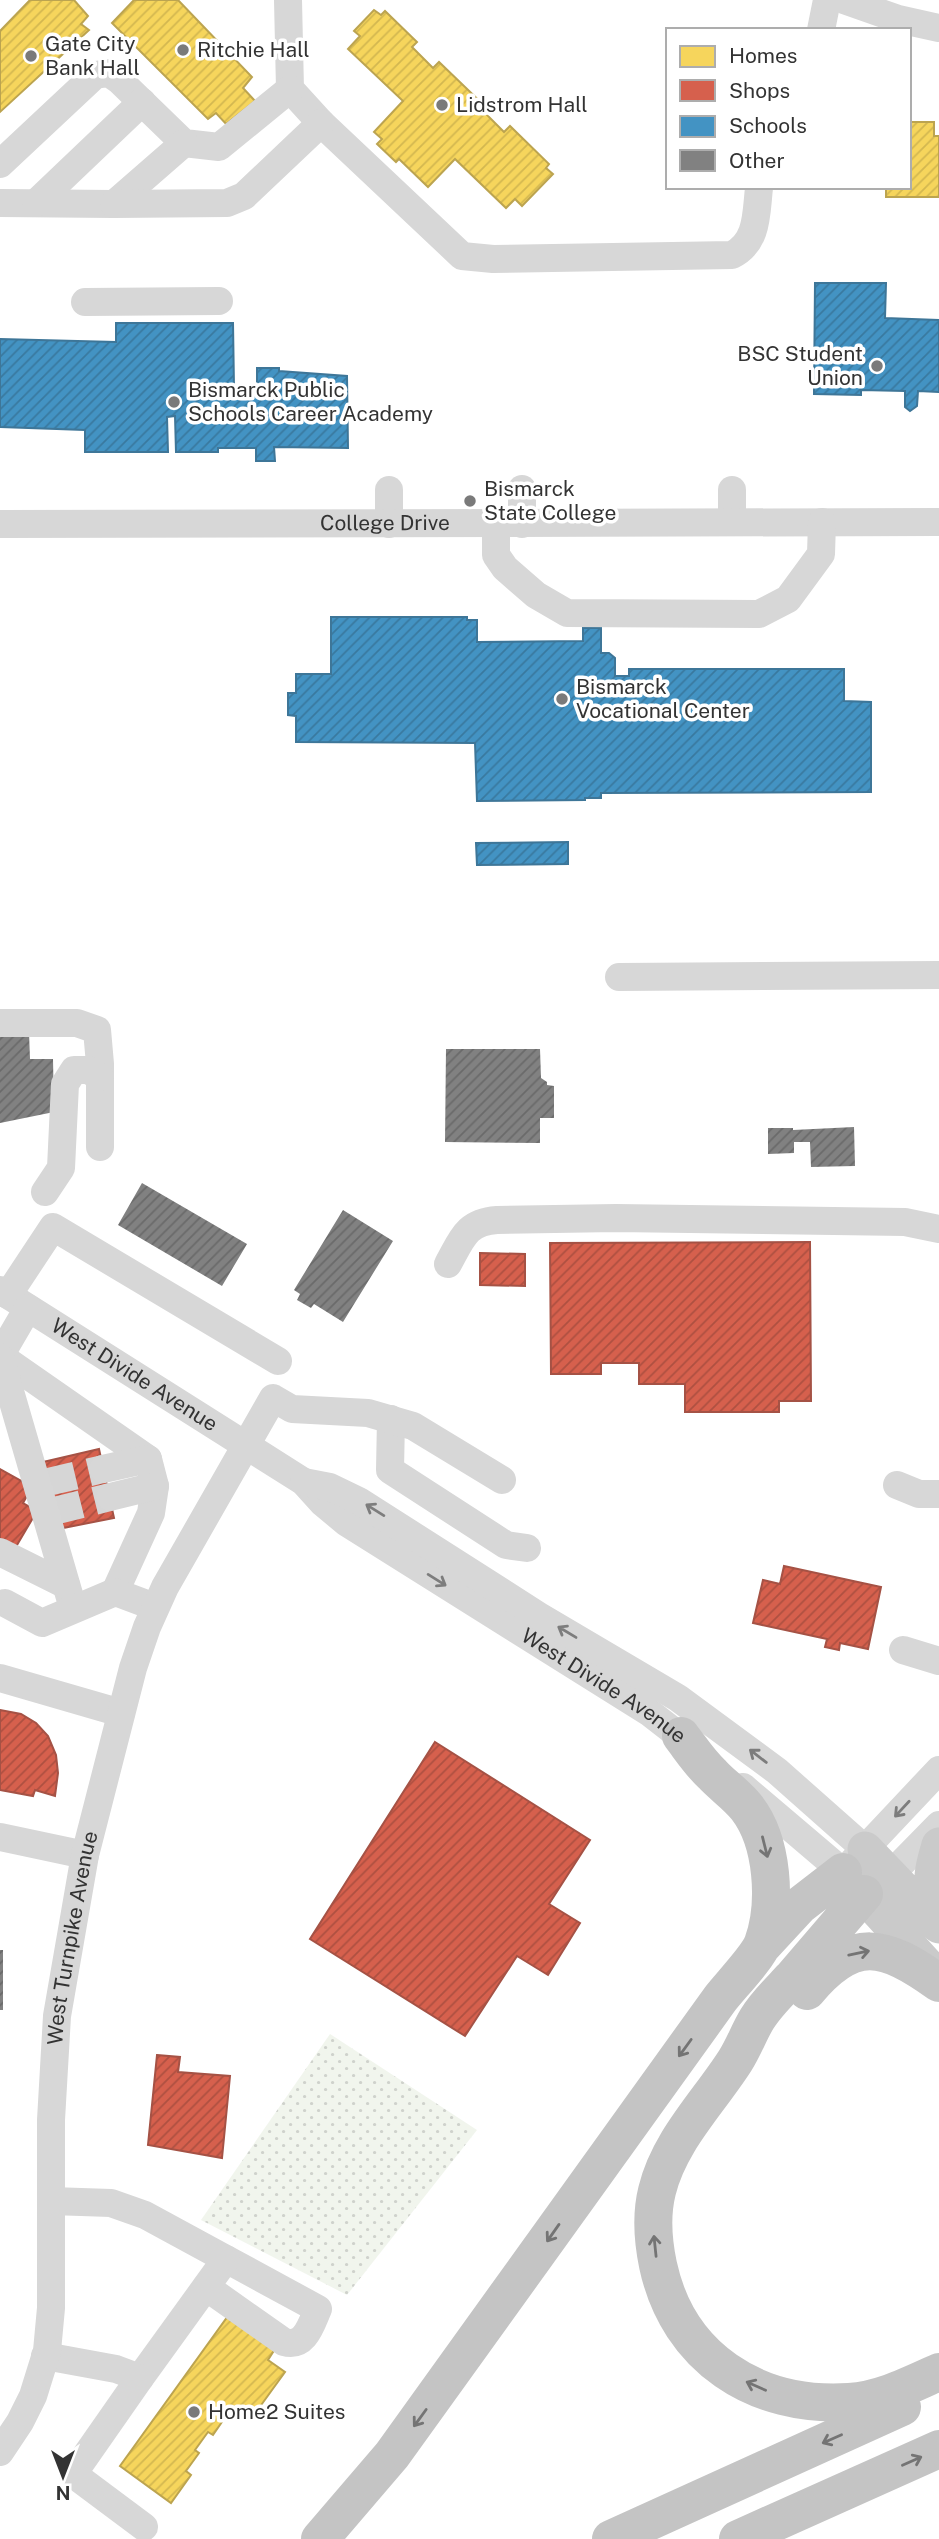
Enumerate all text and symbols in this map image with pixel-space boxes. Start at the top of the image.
legend [666,28,911,189]
place label: Gate City Bank Hall [45,31,140,80]
place label: Ritchie Hall [197,37,310,62]
marker: Ritchie Hall [175,42,191,58]
text: Homes [729,43,797,68]
marker: Gate City Bank Hall [23,48,39,64]
text: Shops [729,78,790,103]
place label: Lidstrom Hall [456,92,588,117]
marker: Lidstrom Hall [434,97,450,113]
text: Schools [729,113,807,138]
text: Other [729,148,785,173]
place label: BSC Student Union [737,341,863,390]
marker: BSC Student Union [869,358,885,374]
place label: Bismarck Public Schools Career Academy [188,377,433,426]
marker: Bismarck Public Schools Career Academy [166,394,182,410]
place label: Bismarck State College [484,476,616,525]
marker: Bismarck State College [462,493,478,509]
street label: College Drive [320,510,450,535]
place label: Bismarck Vocational Center [576,674,750,723]
marker: Bismarck Vocational Center [554,691,570,707]
street label: West Divide Avenue [47,1313,222,1436]
one-way arrow [365,1503,385,1517]
one-way arrow [427,1573,447,1587]
street label: West Divide Avenue [517,1622,691,1748]
one-way arrow [557,1625,577,1639]
one-way arrow [749,1748,767,1763]
one-way arrow [894,1800,910,1818]
street label: West Turnpike Avenue [42,1828,103,2046]
one-way arrow [760,1836,773,1858]
one-way arrow [847,1946,870,1960]
one-way arrow [678,2038,692,2057]
one-way arrow [545,2223,560,2242]
one-way arrow [648,2235,661,2258]
one-way arrow [746,2379,767,2392]
place label: Home2 Suites [208,2399,345,2424]
marker: Home2 Suites [186,2404,202,2420]
one-way arrow [413,2408,428,2427]
one-way arrow [822,2432,843,2446]
north arrow [28,2441,98,2511]
one-way arrow [901,2454,922,2467]
text: N [56,2482,70,2504]

